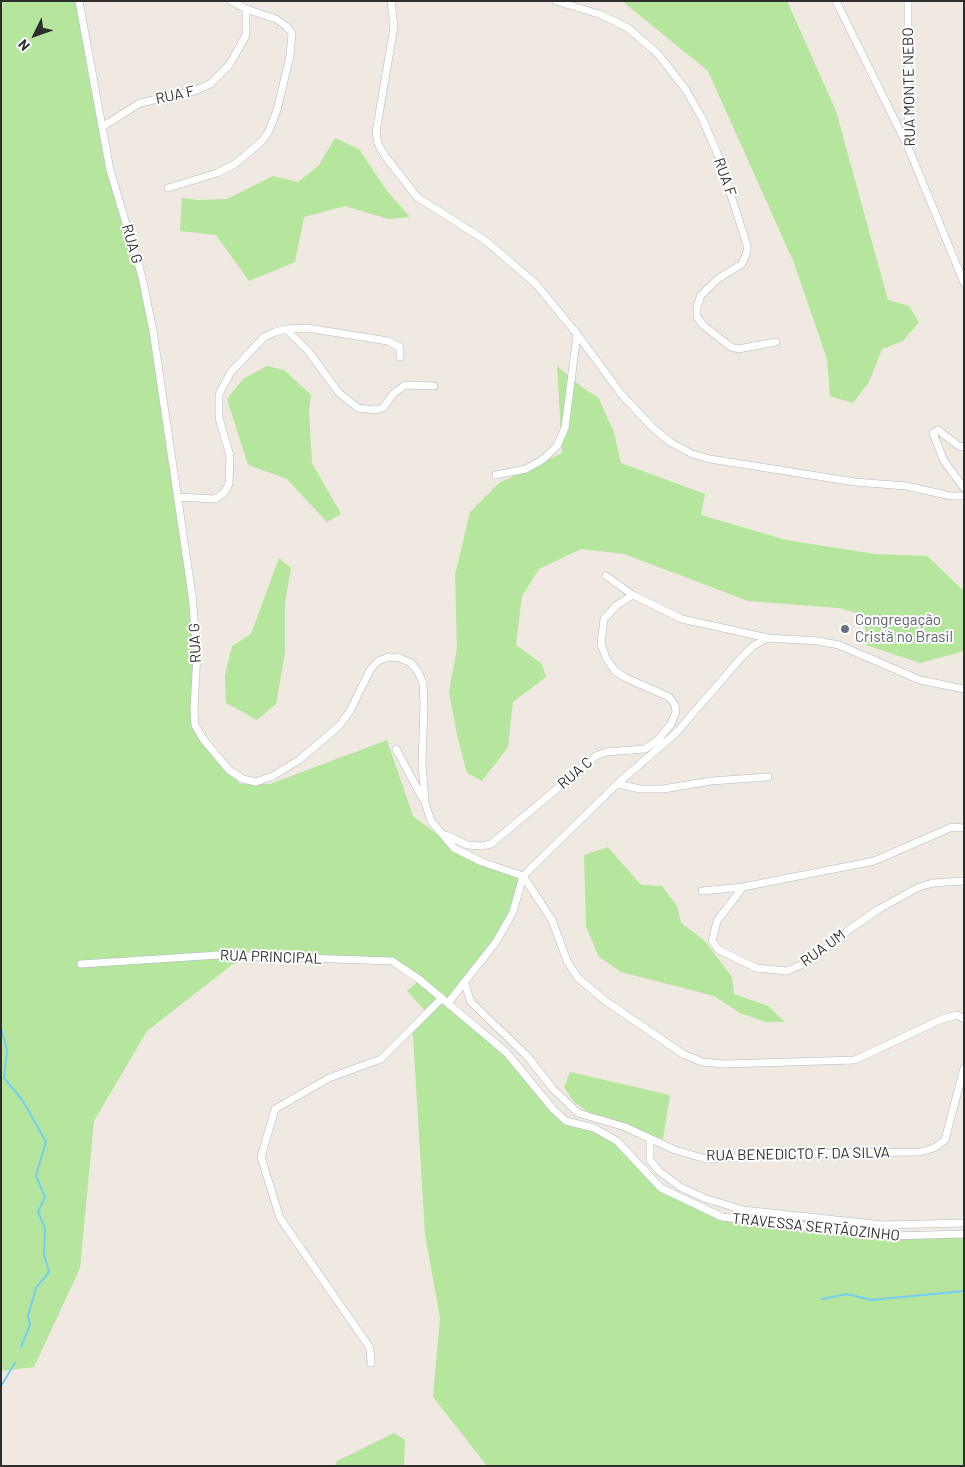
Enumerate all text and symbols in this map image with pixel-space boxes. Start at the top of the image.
north arrow [10,10,60,60]
street label: RUA MONTE NEBO [899,27,919,147]
text: N [14,36,33,55]
street label: RUA F [154,82,196,108]
street label: RUA F [710,155,740,199]
street label: RUA G [118,222,146,266]
place label: Congregação Cristã no Brasil [855,611,953,646]
street label: RUA G [185,623,205,663]
marker: Congregação Cristã no Brasil [839,623,851,635]
street label: RUA C [554,753,596,793]
street label: RUA UM [797,926,849,970]
street label: RUA PRINCIPAL [220,946,322,968]
street label: RUA BENEDICTO F. DA SILVA [706,1143,890,1165]
street label: TRAVESSA SERTÃOZINHO [731,1209,901,1245]

